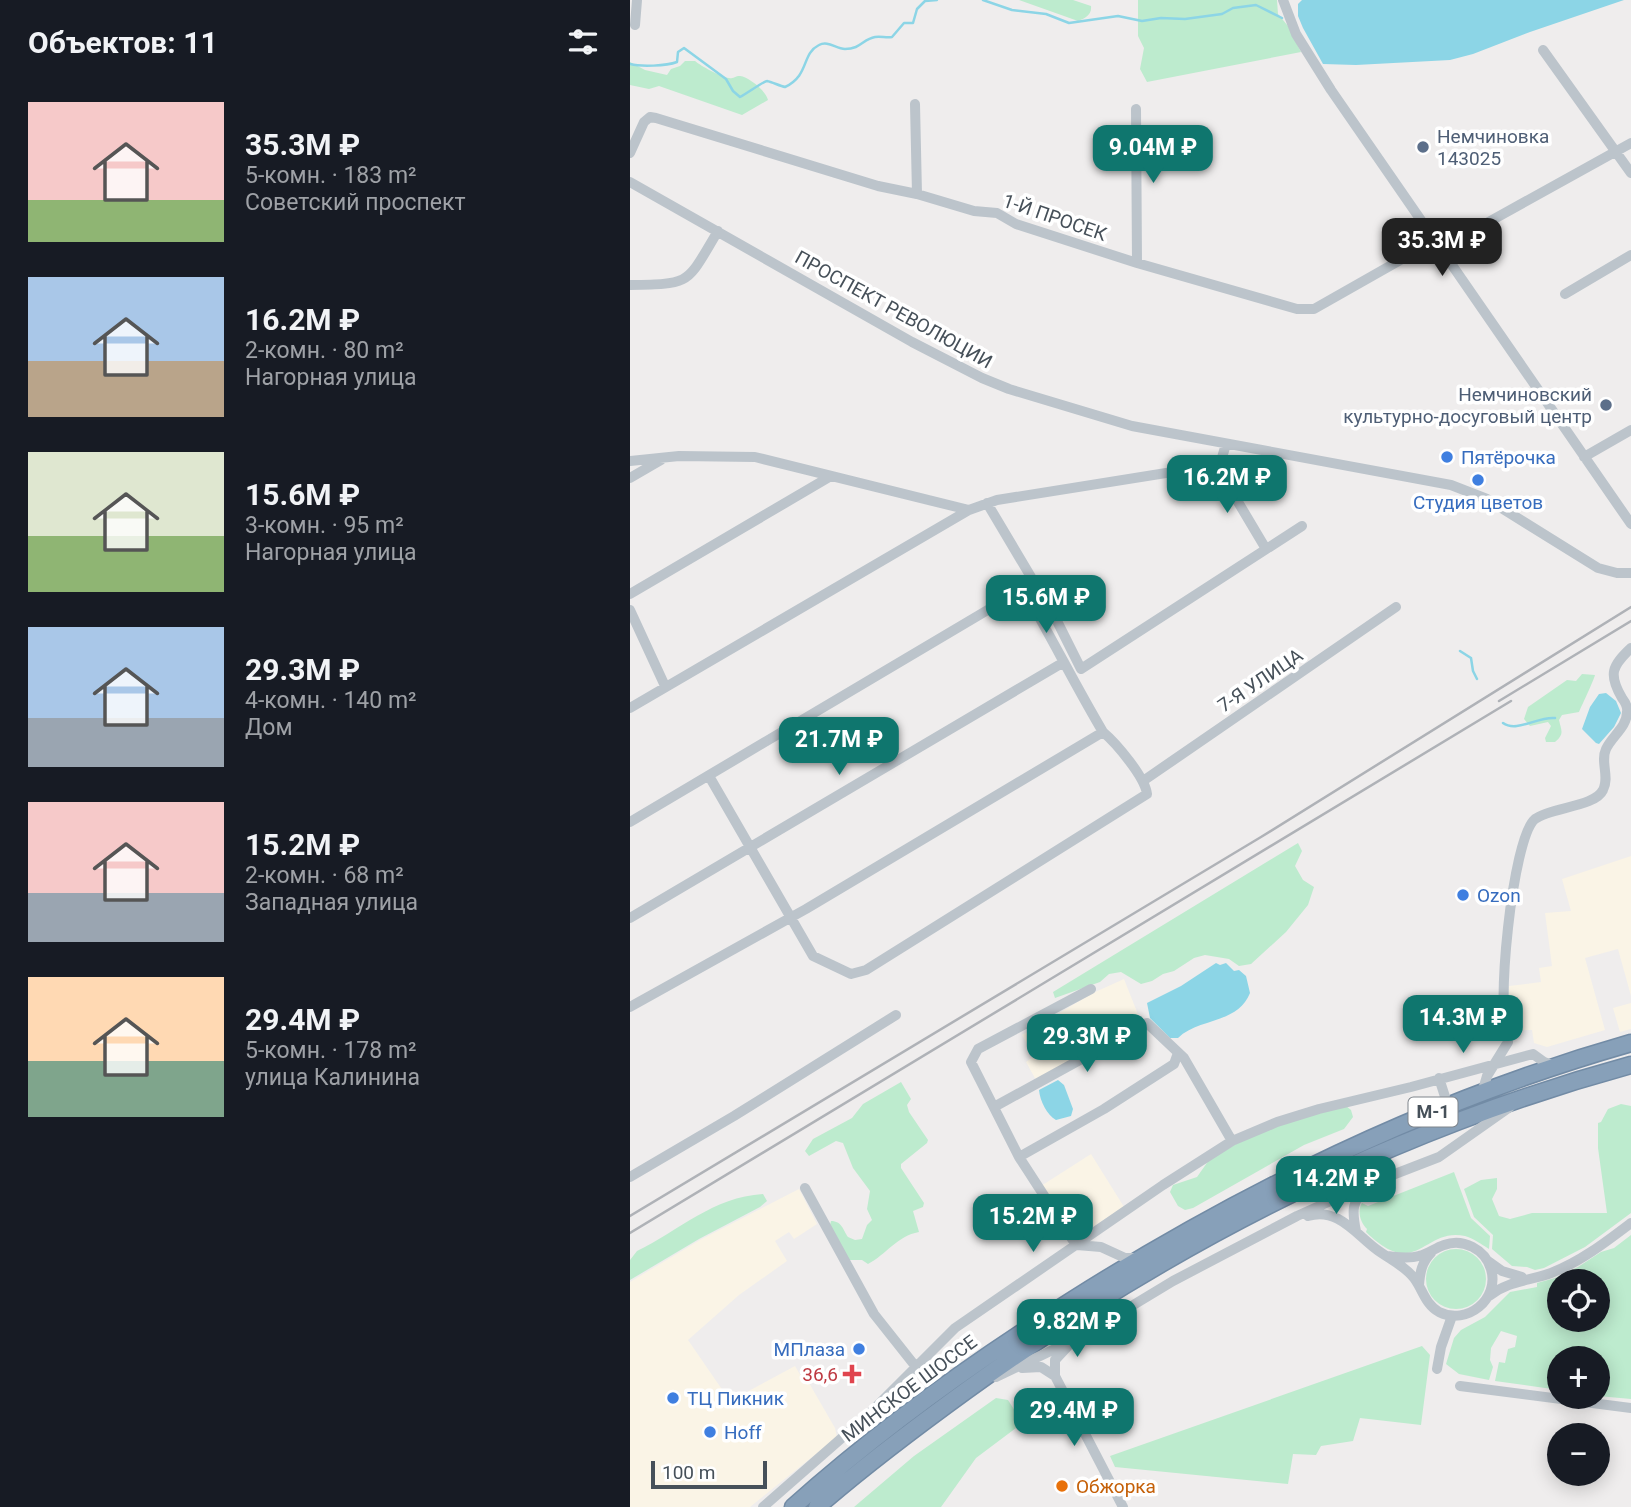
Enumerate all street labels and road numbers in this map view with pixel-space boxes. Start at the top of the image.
street label: 1-Й ПРОСЕК [1000,189,1110,246]
street label: ПРОСПЕКТ РЕВОЛЮЦИИ [791,246,996,373]
street label: 7-Я УЛИЦА [1213,643,1308,717]
road number: М-1 [1408,1098,1458,1126]
street label: МИНСКОЕ ШОССЕ [837,1330,981,1447]

